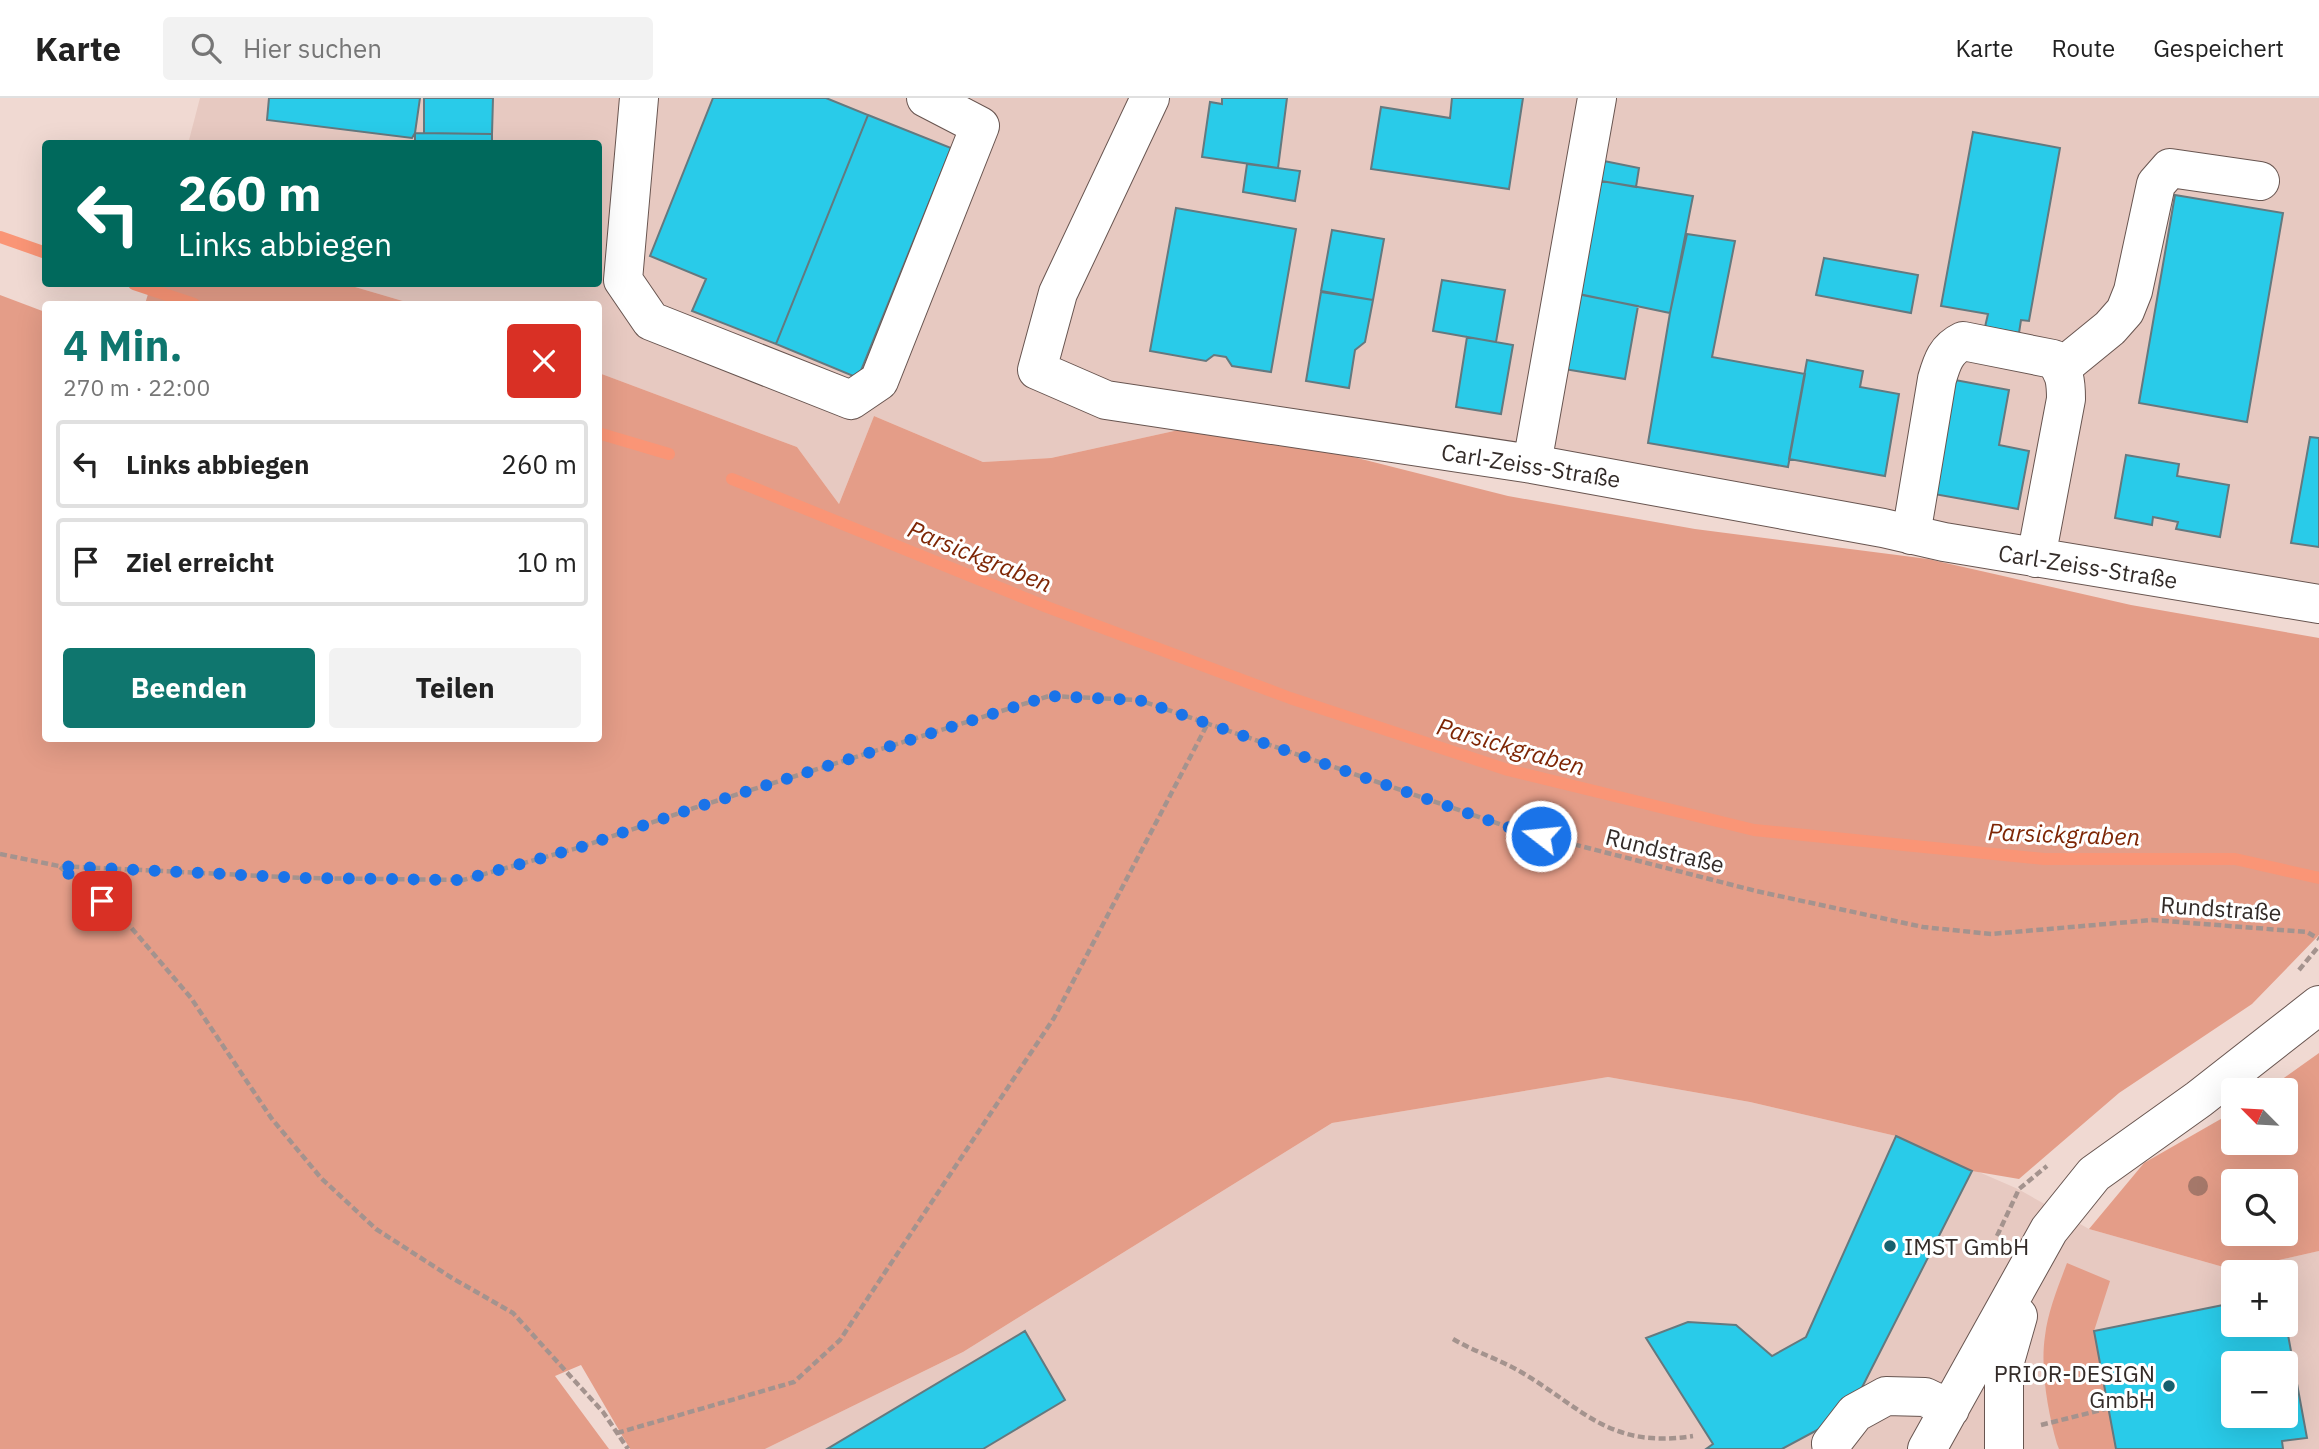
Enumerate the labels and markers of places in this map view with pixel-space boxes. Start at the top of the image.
pin [72,871,132,931]
place label: IMST GmbH [1904,1231,2029,1261]
marker: IMST GmbH [1882,1238,1898,1254]
place label: PRIOR-DESIGN GmbH [1994,1358,2155,1414]
marker: PRIOR-DESIGN GmbH [2161,1378,2177,1394]

